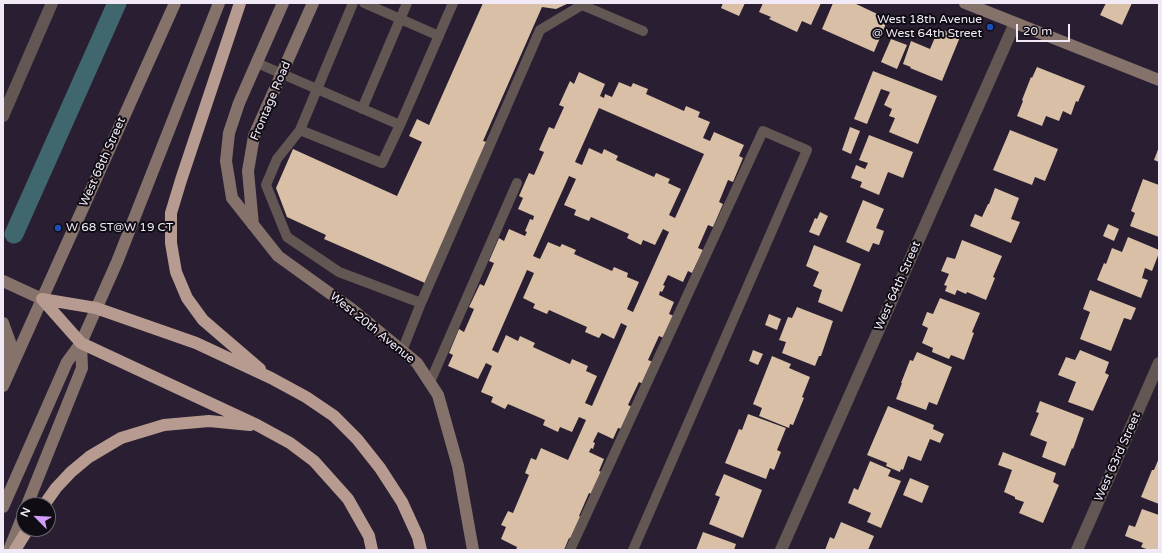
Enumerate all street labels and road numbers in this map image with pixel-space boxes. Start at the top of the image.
street label: Frontage Road [248,59,294,143]
street label: West 68th Street [77,115,129,209]
street label: West 64th Street [872,239,924,333]
street label: West 20th Avenue [327,289,417,367]
street label: West 63rd Street [1092,410,1144,504]

